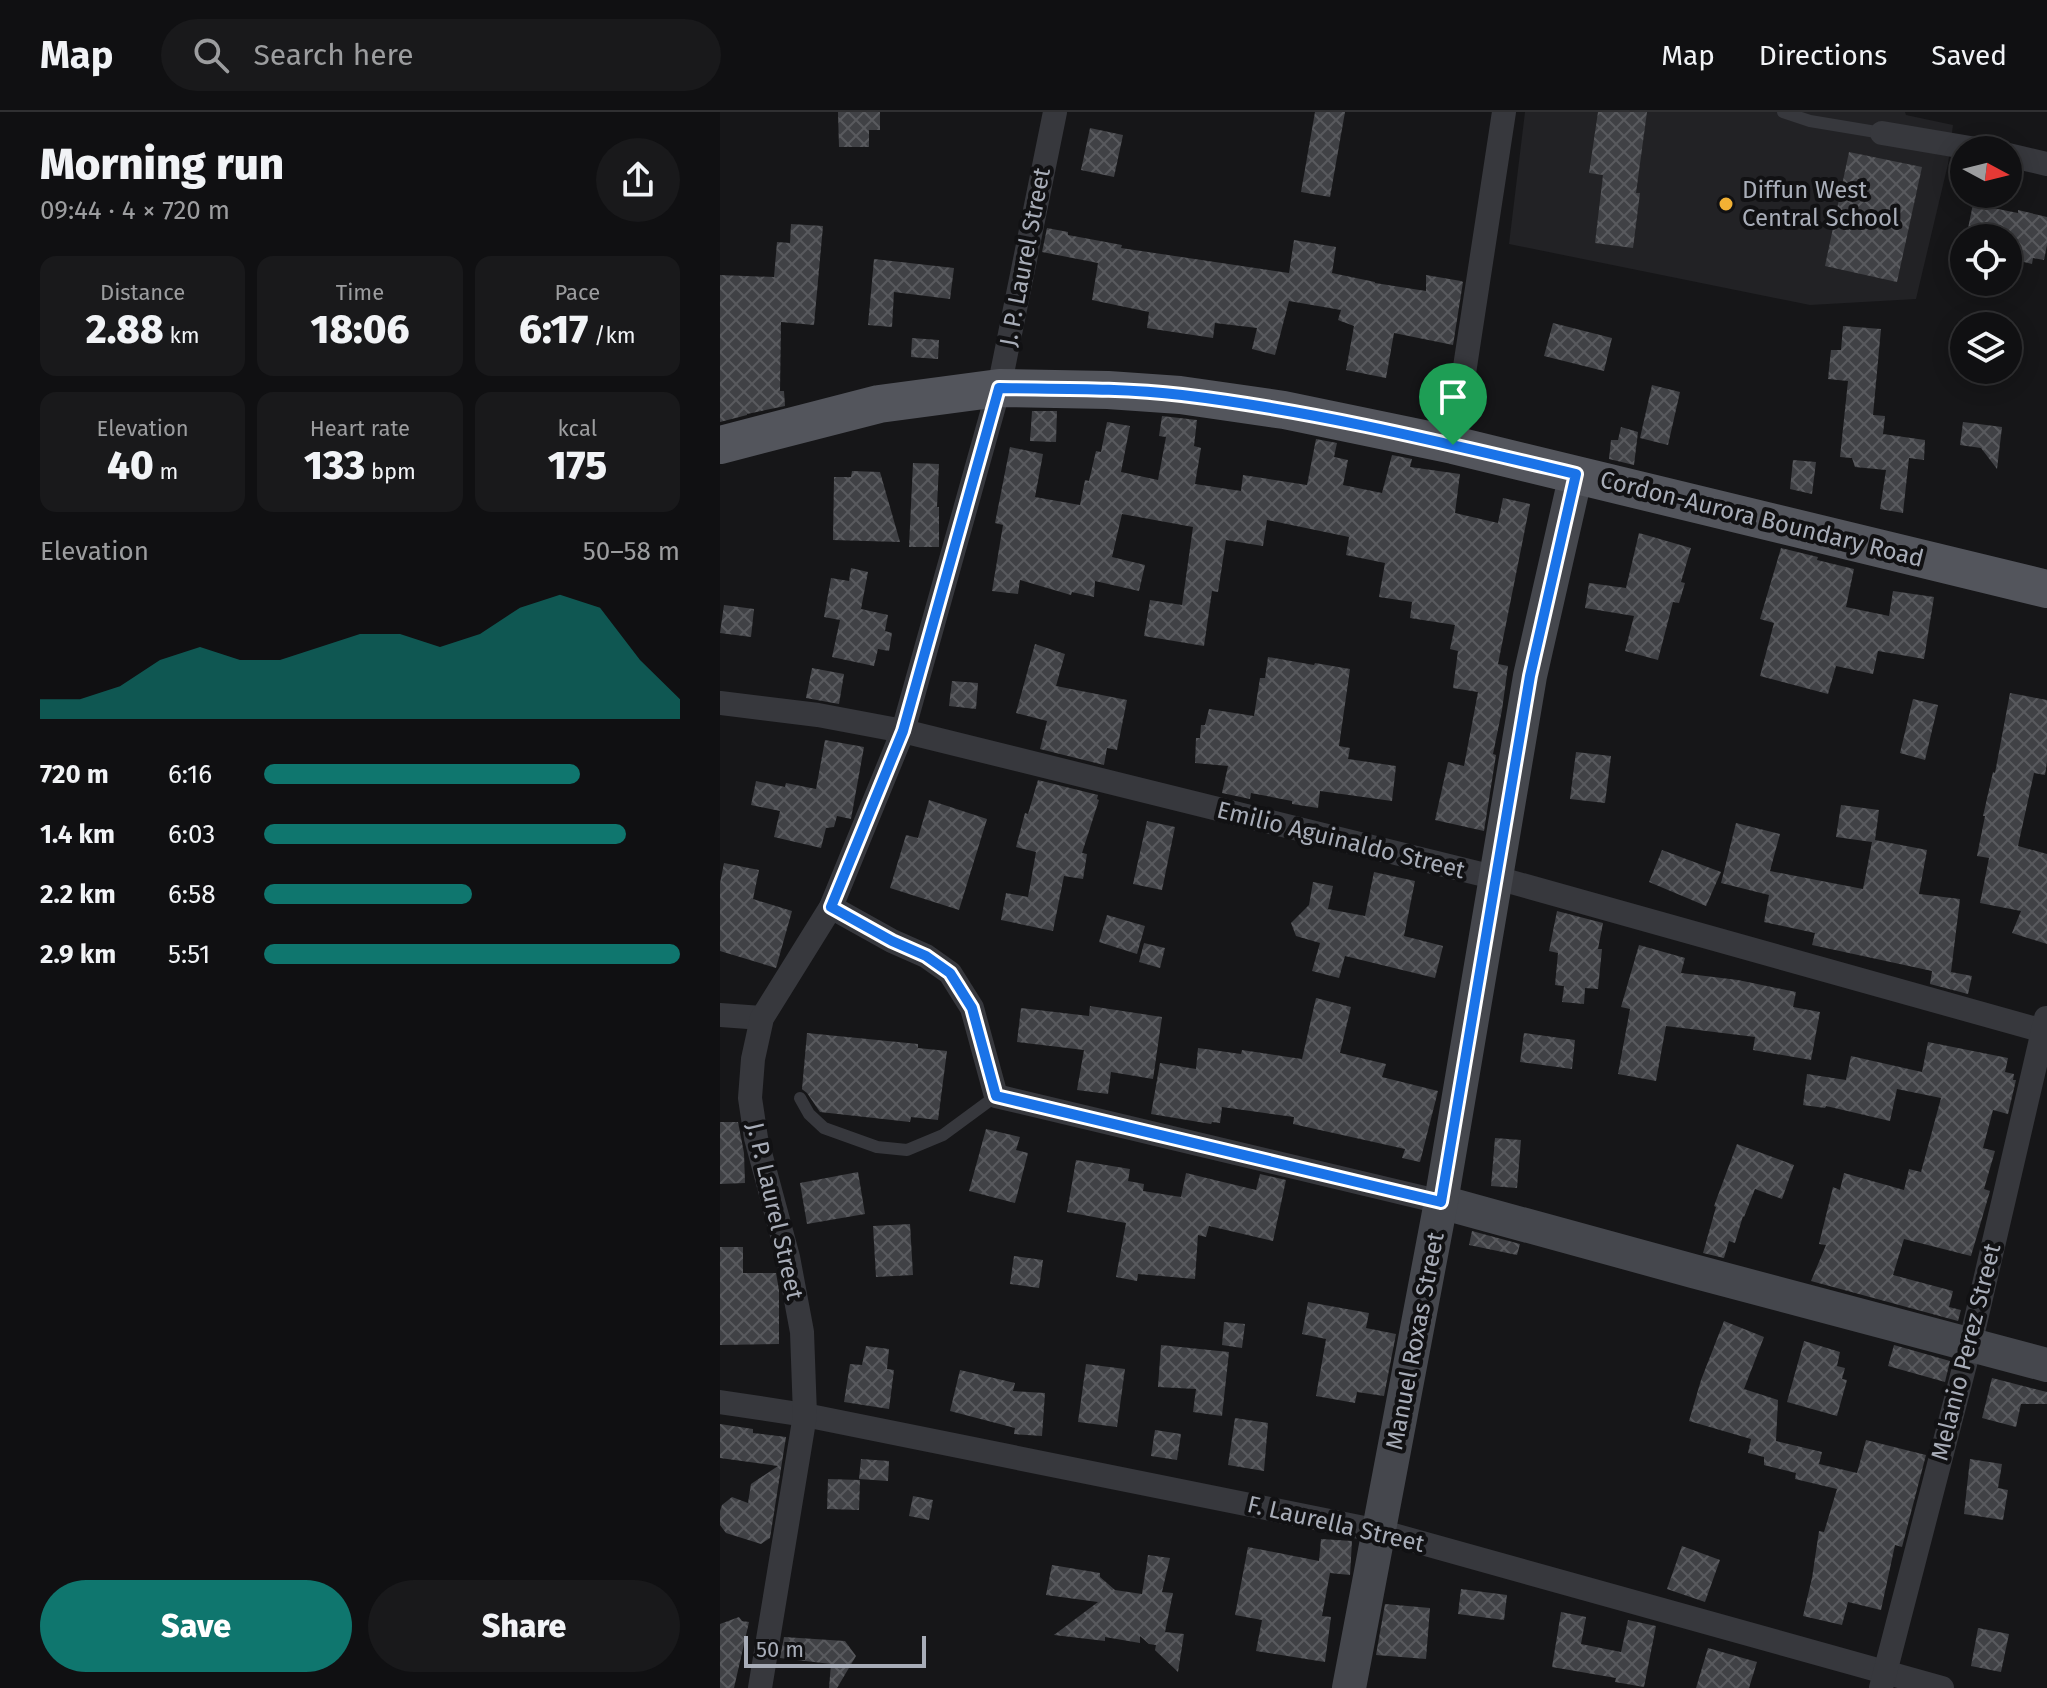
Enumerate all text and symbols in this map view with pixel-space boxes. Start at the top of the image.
search box [161,19,721,91]
text: Map [40,32,113,78]
icon: search [189,33,233,77]
text: Search here [253,37,414,73]
text: Map [1661,39,1715,72]
text: Directions [1759,39,1887,72]
text: Saved [1931,39,2007,72]
north arrow [1950,136,2022,208]
map controls [1950,136,2022,384]
text: Morning run [40,138,284,191]
button: share [596,138,680,222]
street label: J. P. Laurel Street [994,165,1056,349]
place label: Diffun West Central School [1742,176,1899,232]
text: 09:44 · 4 × 720 m [40,195,230,226]
marker: Diffun West Central School [1717,195,1735,213]
button: locate [1950,224,2022,296]
text: Distance [100,279,185,306]
text: Time [336,279,384,306]
text: Pace [555,279,600,306]
text: 2.88 [86,306,164,354]
text: 18:06 [311,306,409,354]
text: 6:17 [519,306,588,354]
button: layers [1950,312,2022,384]
text: km [164,322,200,349]
text: /km [588,322,636,349]
pin [1419,363,1487,445]
icon: arrive [1431,375,1475,419]
text: Elevation [97,415,189,442]
text: Heart rate [310,415,410,442]
text: kcal [558,415,597,442]
text: 40 [107,442,154,490]
text: 133 [304,442,365,490]
text: 175 [548,442,607,490]
text: m [154,458,178,485]
text: bpm [365,458,416,485]
street label: Cordon-Aurora Boundary Road [1597,465,1927,573]
text: Elevation [40,536,149,567]
text: 50–58 m [583,536,680,567]
text: 720 m [40,759,109,790]
text: 6:16 [168,759,212,790]
street label: Emilio Aguinaldo Street [1214,796,1468,884]
text: 1.4 km [40,819,115,850]
text: 6:03 [168,819,215,850]
text: 2.2 km [40,879,116,910]
text: 6:58 [168,879,216,910]
text: 2.9 km [40,939,116,970]
text: 5:51 [168,939,210,970]
street label: J. P. Laurel Street [741,1119,809,1303]
street label: Manuel Roxas Street [1380,1230,1450,1452]
street label: Melanio Perez Street [1925,1240,2007,1463]
street label: F. Laurella Street [1245,1490,1428,1558]
button: Save [40,1580,352,1672]
button: Share [368,1580,680,1672]
scale bar [744,1632,926,1668]
text: 50 m [756,1636,804,1663]

